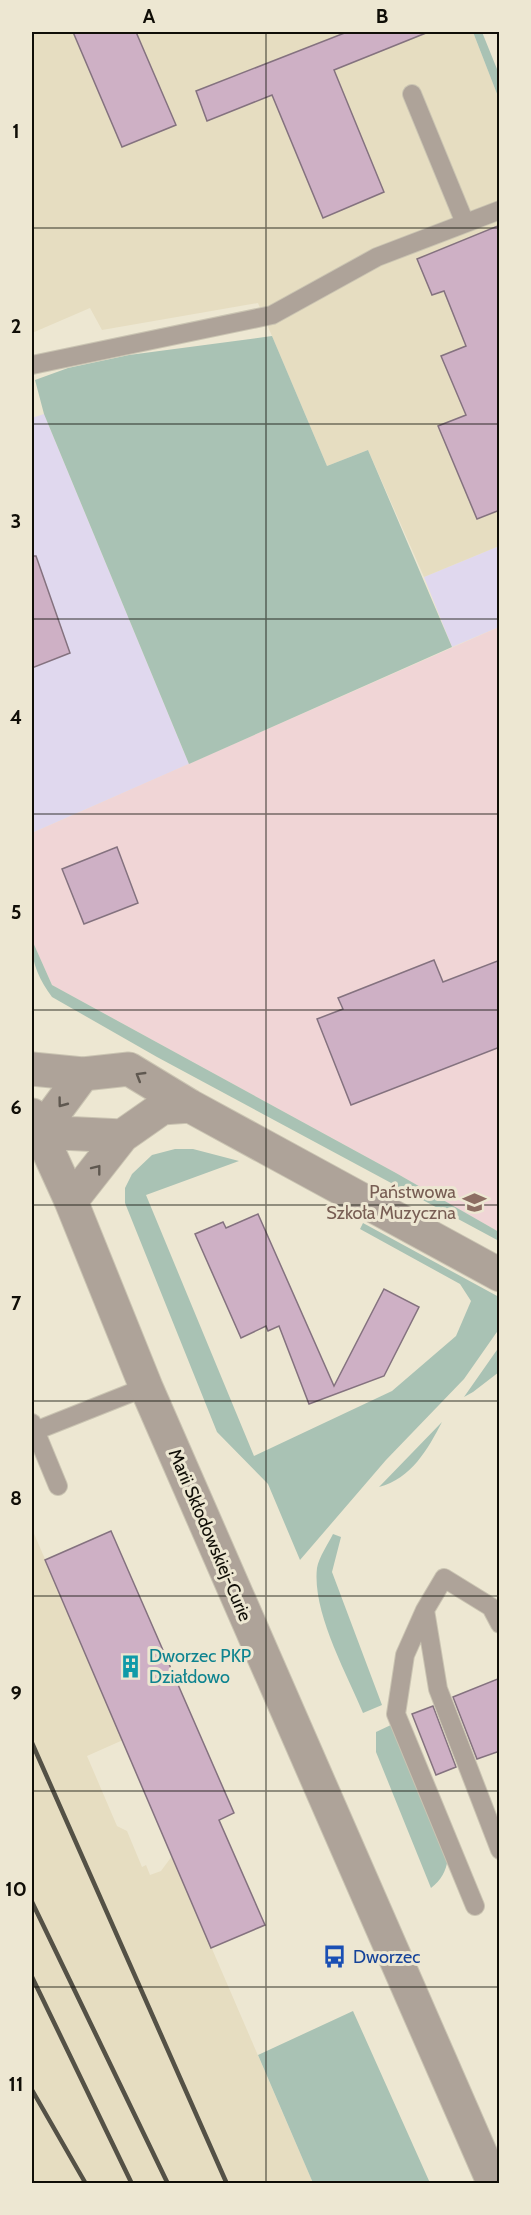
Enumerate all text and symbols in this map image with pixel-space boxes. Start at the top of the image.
text: A [143,4,156,28]
text: B [376,4,388,28]
text: 1 [12,119,20,143]
text: 2 [11,314,21,338]
text: 3 [11,509,21,533]
text: 4 [10,705,22,729]
text: 5 [11,900,21,924]
one-way arrow [136,1071,146,1083]
text: 6 [10,1095,22,1119]
one-way arrow [58,1097,69,1108]
one-way arrow [89,1164,100,1175]
place label: Państwowa Szkoła Muzyczna [326,1181,456,1224]
school or university icon: Państwowa Szkoła Muzyczna [461,1189,487,1215]
text: 7 [11,1291,22,1315]
street label: Marii Skłodowskiej-Curie [164,1446,256,1624]
text: 8 [10,1486,22,1510]
place label: Dworzec PKP Działdowo [149,1645,251,1688]
building icon: Dworzec PKP Działdowo [118,1653,144,1679]
text: 9 [10,1681,22,1705]
text: 10 [5,1877,27,1901]
bus stop icon: Dworzec [322,1944,348,1970]
place label: Dworzec [353,1946,420,1968]
text: 11 [9,2072,23,2096]

